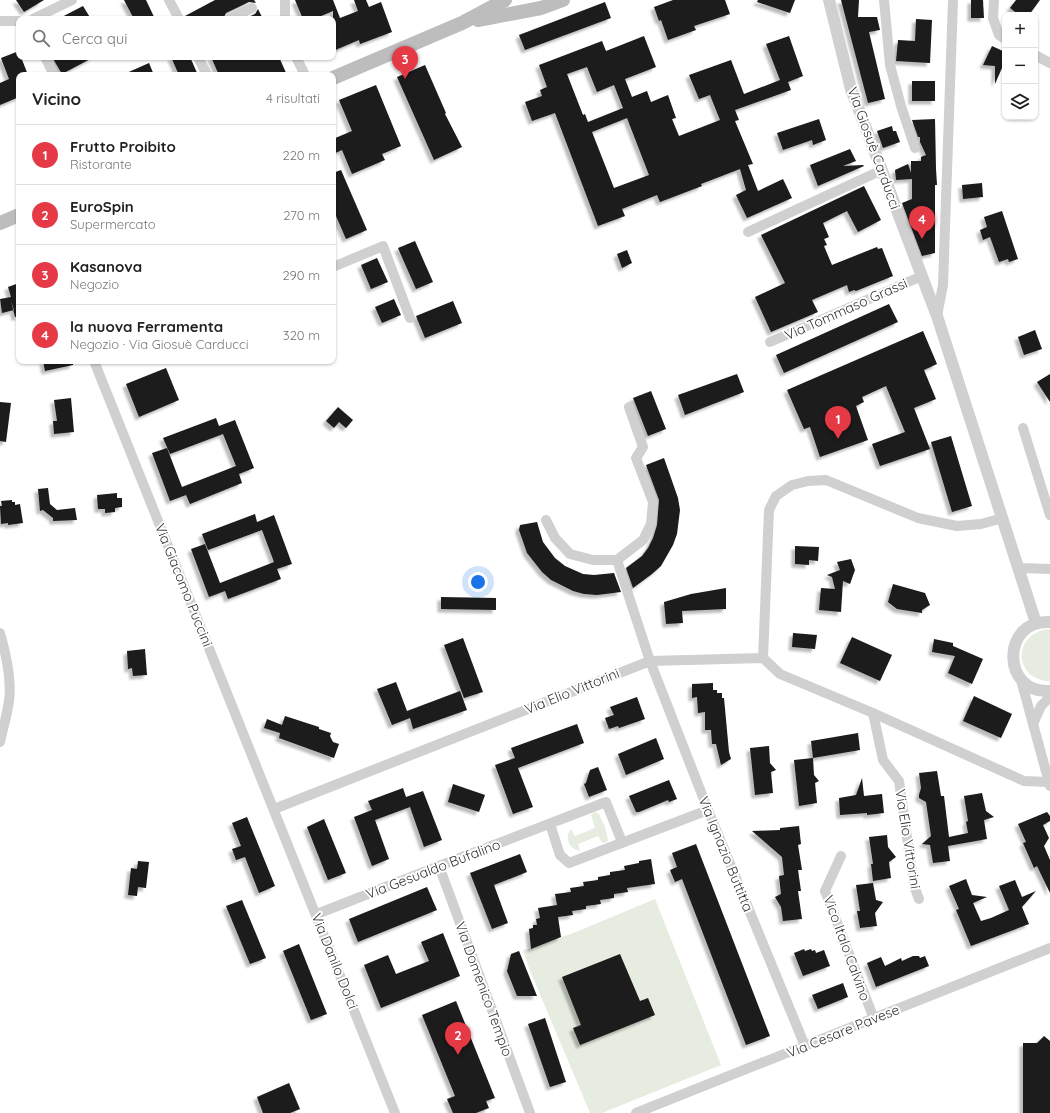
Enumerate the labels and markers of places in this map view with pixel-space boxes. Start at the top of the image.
pin: 3 [392,46,418,79]
pin: 4 [909,206,935,239]
pin: 1 [825,406,851,439]
pin: 2 [445,1022,471,1055]

